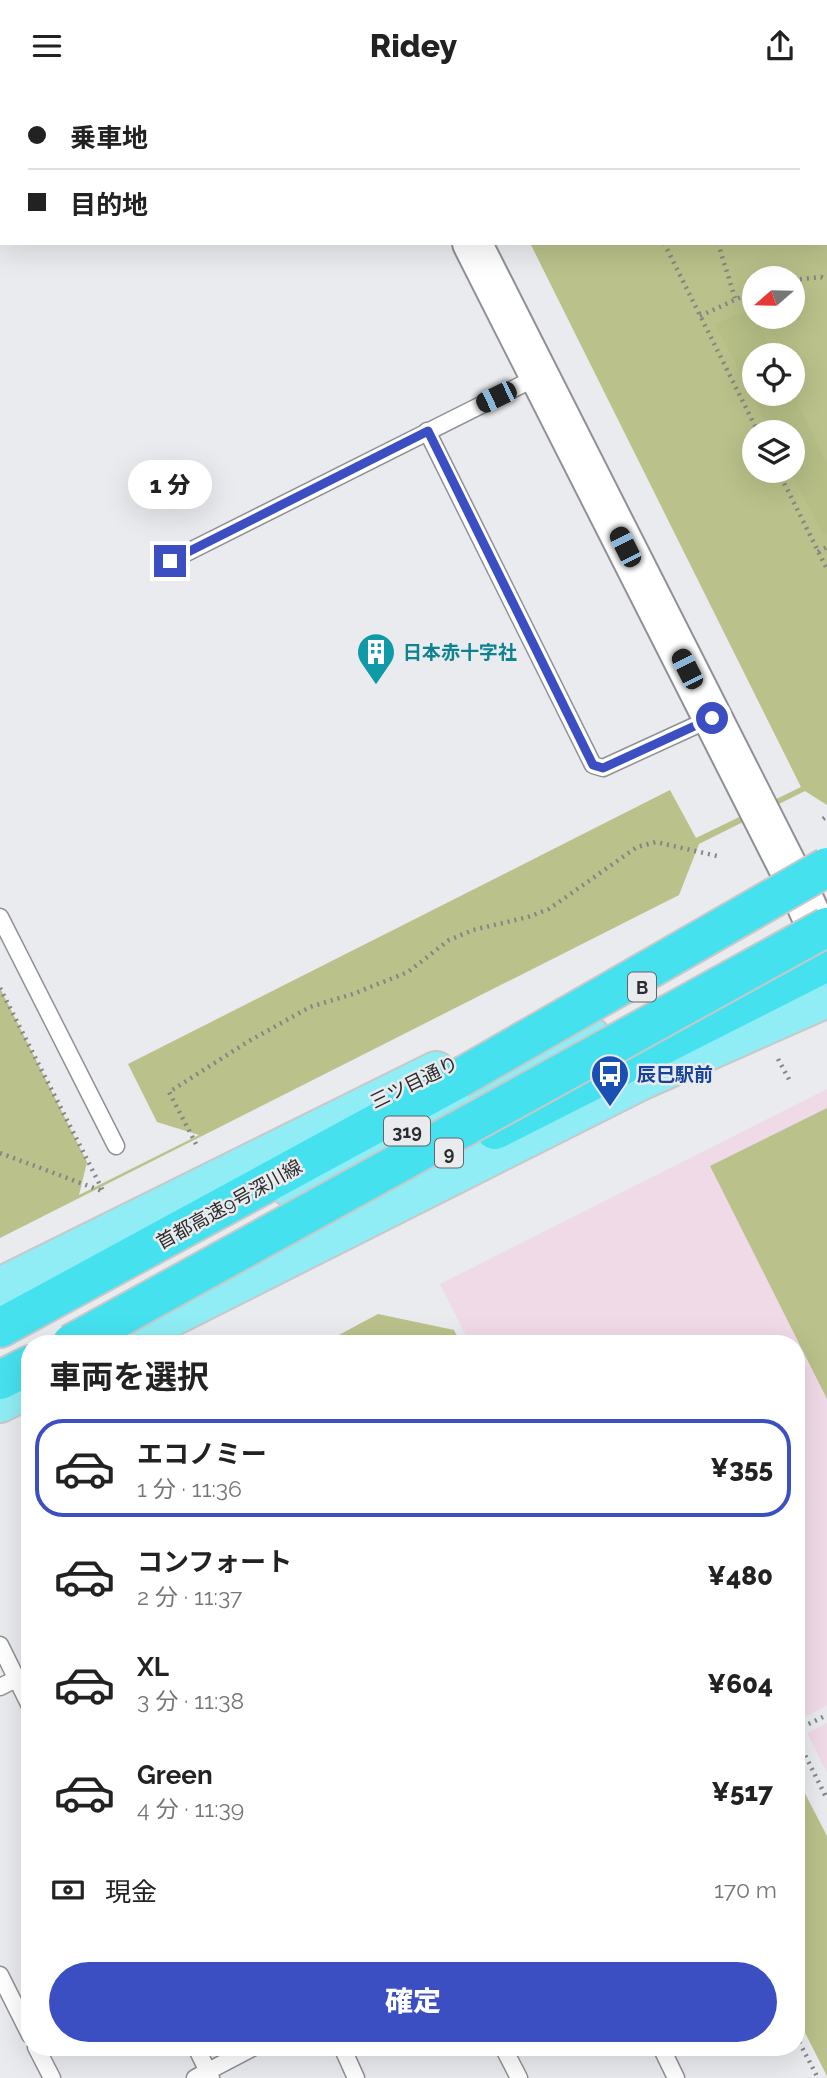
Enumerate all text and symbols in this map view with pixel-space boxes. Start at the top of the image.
icon: menu [28,27,66,65]
text: Ridey [370,27,457,64]
icon: share [761,27,799,65]
text: 乗車地 [70,123,148,153]
text: 目的地 [70,190,148,220]
north arrow [742,266,805,329]
map controls [742,266,805,483]
button: locate [742,343,805,406]
car [473,378,520,416]
button: layers [742,420,805,483]
callout: 1 分 [128,459,212,509]
text: 1 分 [150,471,190,498]
car [607,524,644,570]
route end [154,545,186,577]
building icon: 日本赤十字社 [355,631,397,686]
place label: 日本赤十字社 [403,641,517,663]
car [669,646,706,692]
route start [696,702,728,734]
road number: B [628,973,656,1002]
street label: 三ツ目通り [366,1051,462,1113]
bus stop icon: 辰巳駅前 [589,1053,631,1108]
place label: 辰巳駅前 [637,1063,713,1085]
road number: 319 [384,1117,430,1146]
road number: 9 [435,1139,463,1168]
street label: 首都高速9号深川線 [152,1155,306,1253]
text: 車両を選択 [49,1358,209,1395]
icon: car [53,1437,116,1500]
text: エコノミー [137,1439,267,1469]
text: ¥355 [710,1453,773,1483]
text: 1 分 · 11:36 [137,1475,242,1502]
icon: car [53,1545,116,1608]
text: コンフォート [137,1547,292,1577]
text: ¥480 [707,1561,773,1591]
text: 2 分 · 11:37 [137,1583,242,1610]
text: XL [137,1652,169,1682]
icon: car [53,1653,116,1716]
text: ¥604 [707,1669,773,1699]
text: 3 分 · 11:38 [137,1687,244,1714]
text: Green [137,1760,213,1790]
icon: car [53,1761,116,1824]
text: ¥517 [711,1777,773,1807]
text: 4 分 · 11:39 [137,1795,244,1822]
icon: cash [49,1871,87,1909]
text: 170 m [714,1876,777,1903]
text: 現金 [105,1877,157,1907]
button: 確定 [49,1962,777,2042]

